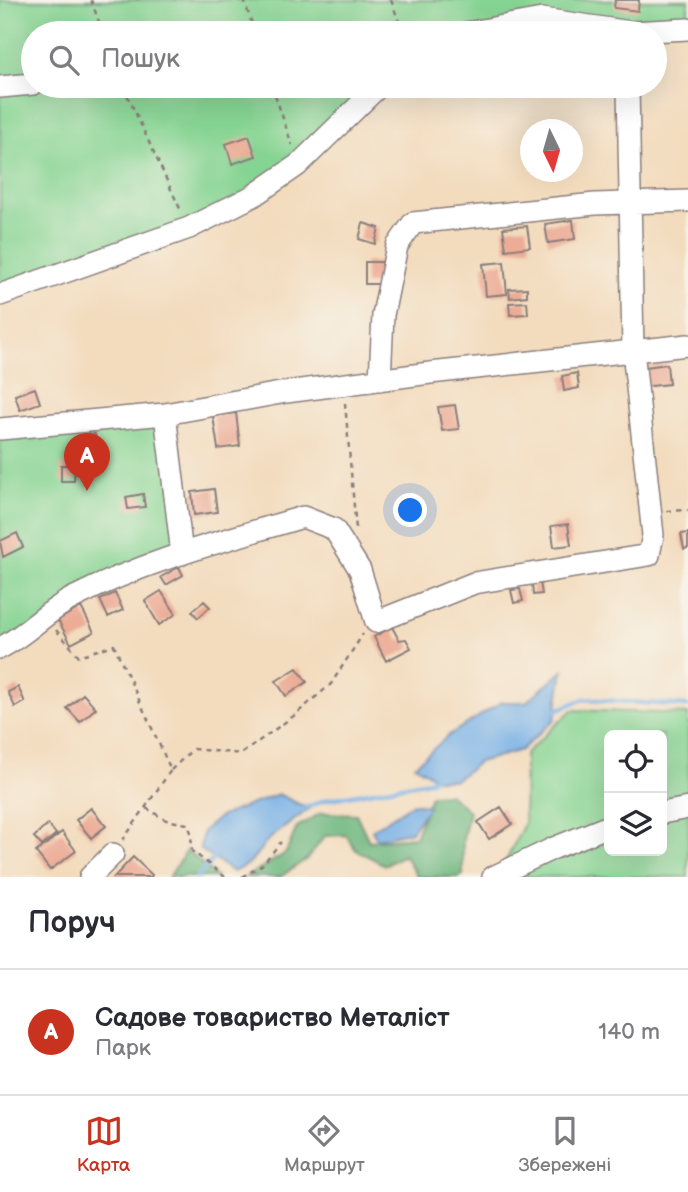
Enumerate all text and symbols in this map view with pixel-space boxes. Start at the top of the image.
search box [21,21,667,98]
icon: search [45,41,83,79]
text: Пошук [101,44,180,75]
north arrow [520,119,583,182]
pin: A [64,433,110,491]
your location [393,493,427,527]
map controls [604,730,667,856]
button: locate [604,730,667,793]
button: layers [604,793,667,856]
text: Поруч [28,905,116,941]
text: Садове товариство Металіст [95,1003,450,1034]
text: A [44,1018,58,1046]
text: 140 m [598,1018,660,1046]
text: Парк [95,1034,151,1062]
tab: Карта [77,1112,130,1177]
tab: Маршрут [284,1112,365,1177]
tab: Збережені [518,1112,611,1177]

